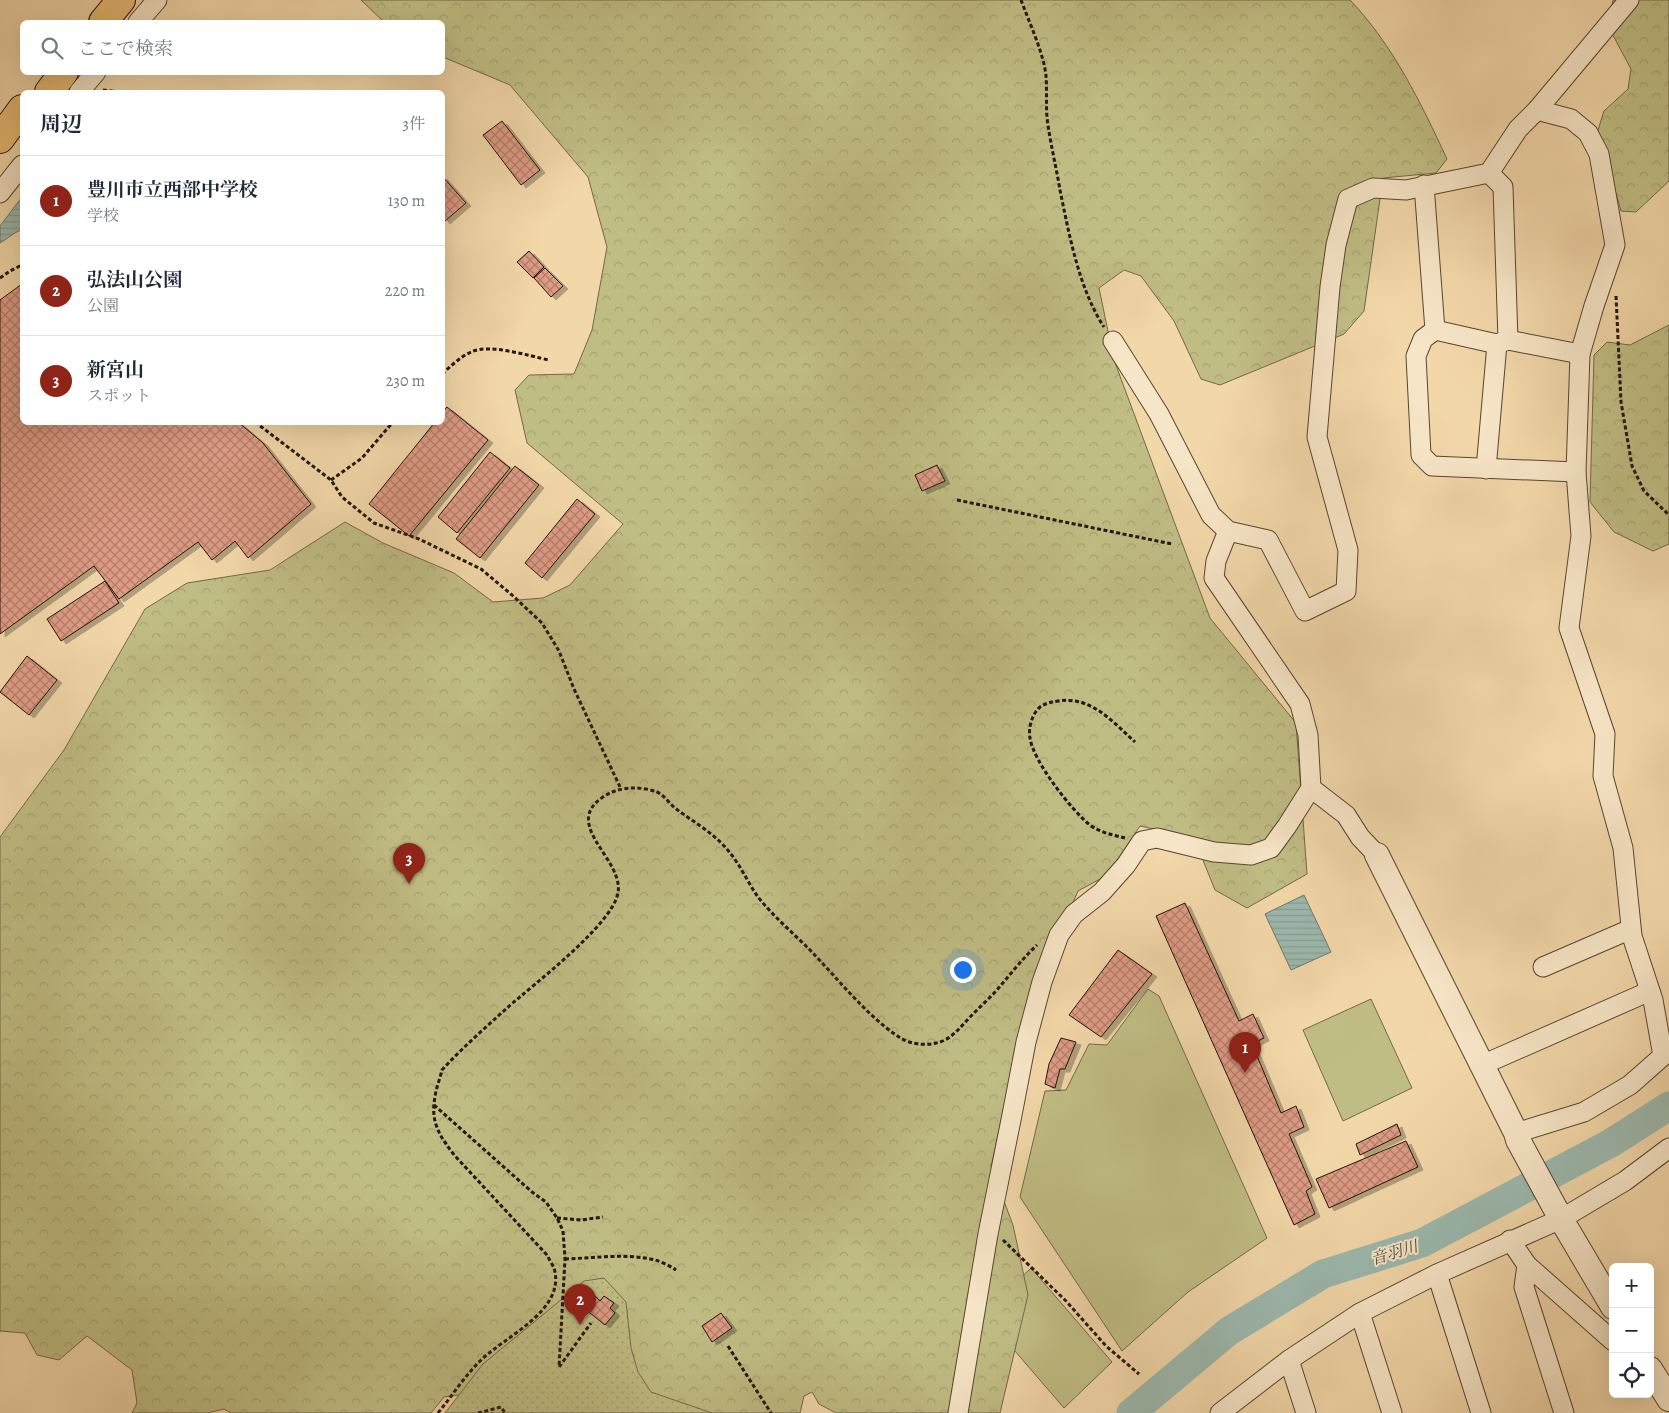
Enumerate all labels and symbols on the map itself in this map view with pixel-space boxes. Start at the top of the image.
pin: 3 [393,843,425,884]
your location [950,957,976,983]
pin: 1 [1229,1032,1261,1073]
water label: 音羽川 [1368,1235,1422,1270]
pin: 2 [564,1284,596,1325]

